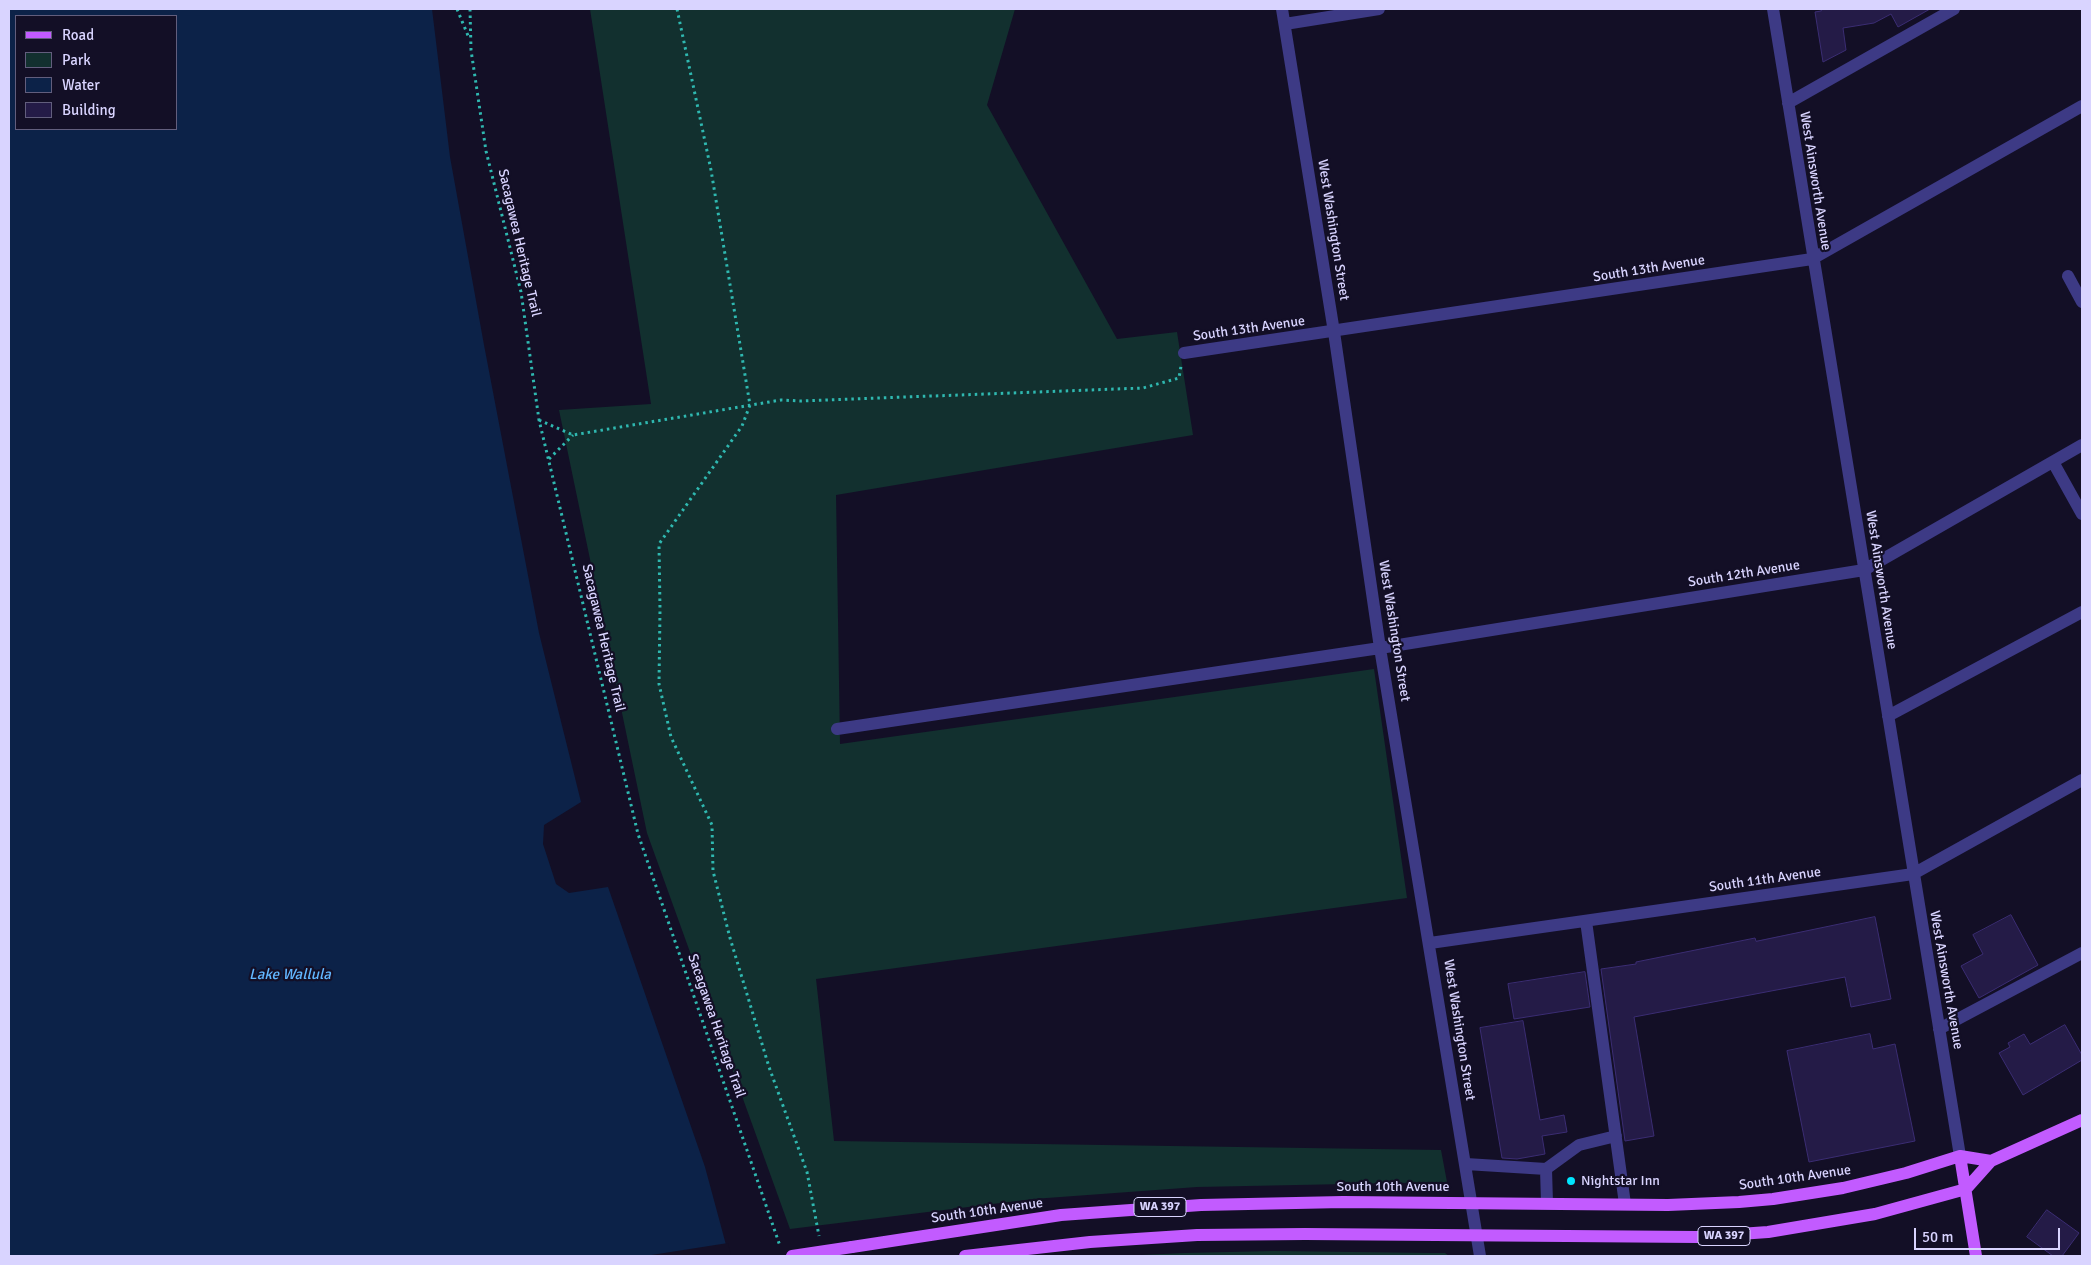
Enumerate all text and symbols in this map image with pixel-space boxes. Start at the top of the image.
legend [15,15,178,130]
text: Road [62,26,94,44]
text: Park [62,51,91,69]
text: Water [62,76,100,94]
text: Building [62,101,116,119]
street label: West Ainsworth Avenue [1796,110,1834,252]
street label: West Washington Street [1314,158,1352,302]
street label: Sacagawea Heritage Trail [494,167,544,319]
street label: South 13th Avenue [1592,252,1706,286]
street label: South 13th Avenue [1192,313,1306,345]
street label: West Ainsworth Avenue [1862,509,1900,651]
street label: South 12th Avenue [1687,557,1801,591]
street label: West Washington Street [1375,559,1413,703]
street label: Sacagawea Heritage Trail [578,562,628,714]
street label: South 11th Avenue [1708,864,1822,896]
street label: West Ainsworth Avenue [1926,909,1966,1051]
street label: Sacagawea Heritage Trail [683,952,749,1100]
street label: West Washington Street [1440,958,1478,1102]
water label: Lake Wallula [249,966,331,984]
street label: South 10th Avenue [1738,1162,1852,1194]
place label: Nightstar Inn [1581,1173,1660,1189]
marker: Nightstar Inn [1565,1175,1577,1187]
street label: South 10th Avenue [1337,1179,1449,1195]
street label: South 10th Avenue [930,1195,1044,1227]
road number: WA 397 [1134,1198,1186,1216]
scale bar [1916,1218,2062,1250]
road number: WA 397 [1698,1226,1750,1246]
text: 50 m [1922,1228,1953,1246]

